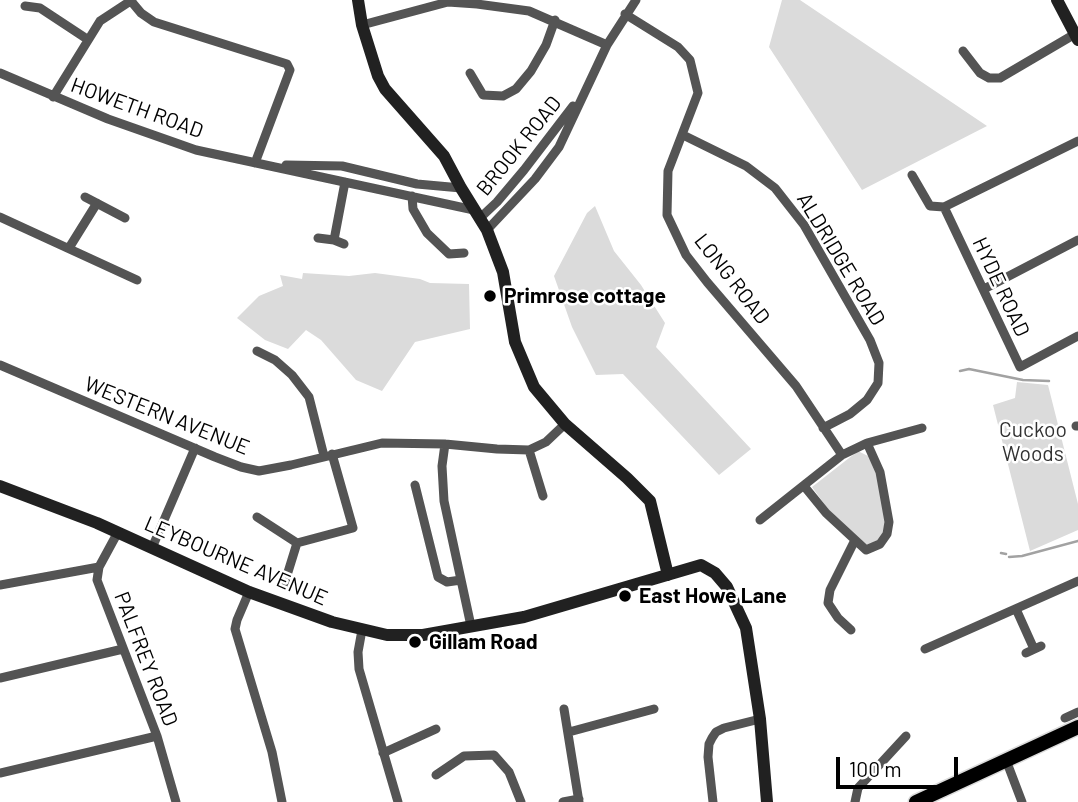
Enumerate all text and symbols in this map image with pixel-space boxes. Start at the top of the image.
street label: HOWETH ROAD [67,72,207,144]
street label: BROOK ROAD [471,91,567,201]
street label: ALDRIDGE ROAD [792,188,890,330]
street label: LONG ROAD [689,229,775,329]
street label: HYDE ROAD [967,233,1035,341]
place label: Primrose cottage [504,283,666,309]
marker: Primrose cottage [482,288,498,304]
street label: WESTERN AVENUE [81,371,253,461]
park label: Cuckoo Woods [999,417,1067,467]
street label: LEYBOURNE AVENUE [141,511,331,611]
place label: East Howe Lane [639,583,787,609]
street label: PALFREY ROAD [109,588,183,730]
marker: East Howe Lane [617,588,633,604]
place label: Gillam Road [429,629,538,655]
marker: Gillam Road [407,634,423,650]
scale bar [840,742,962,786]
text: 100 m [849,756,902,781]

